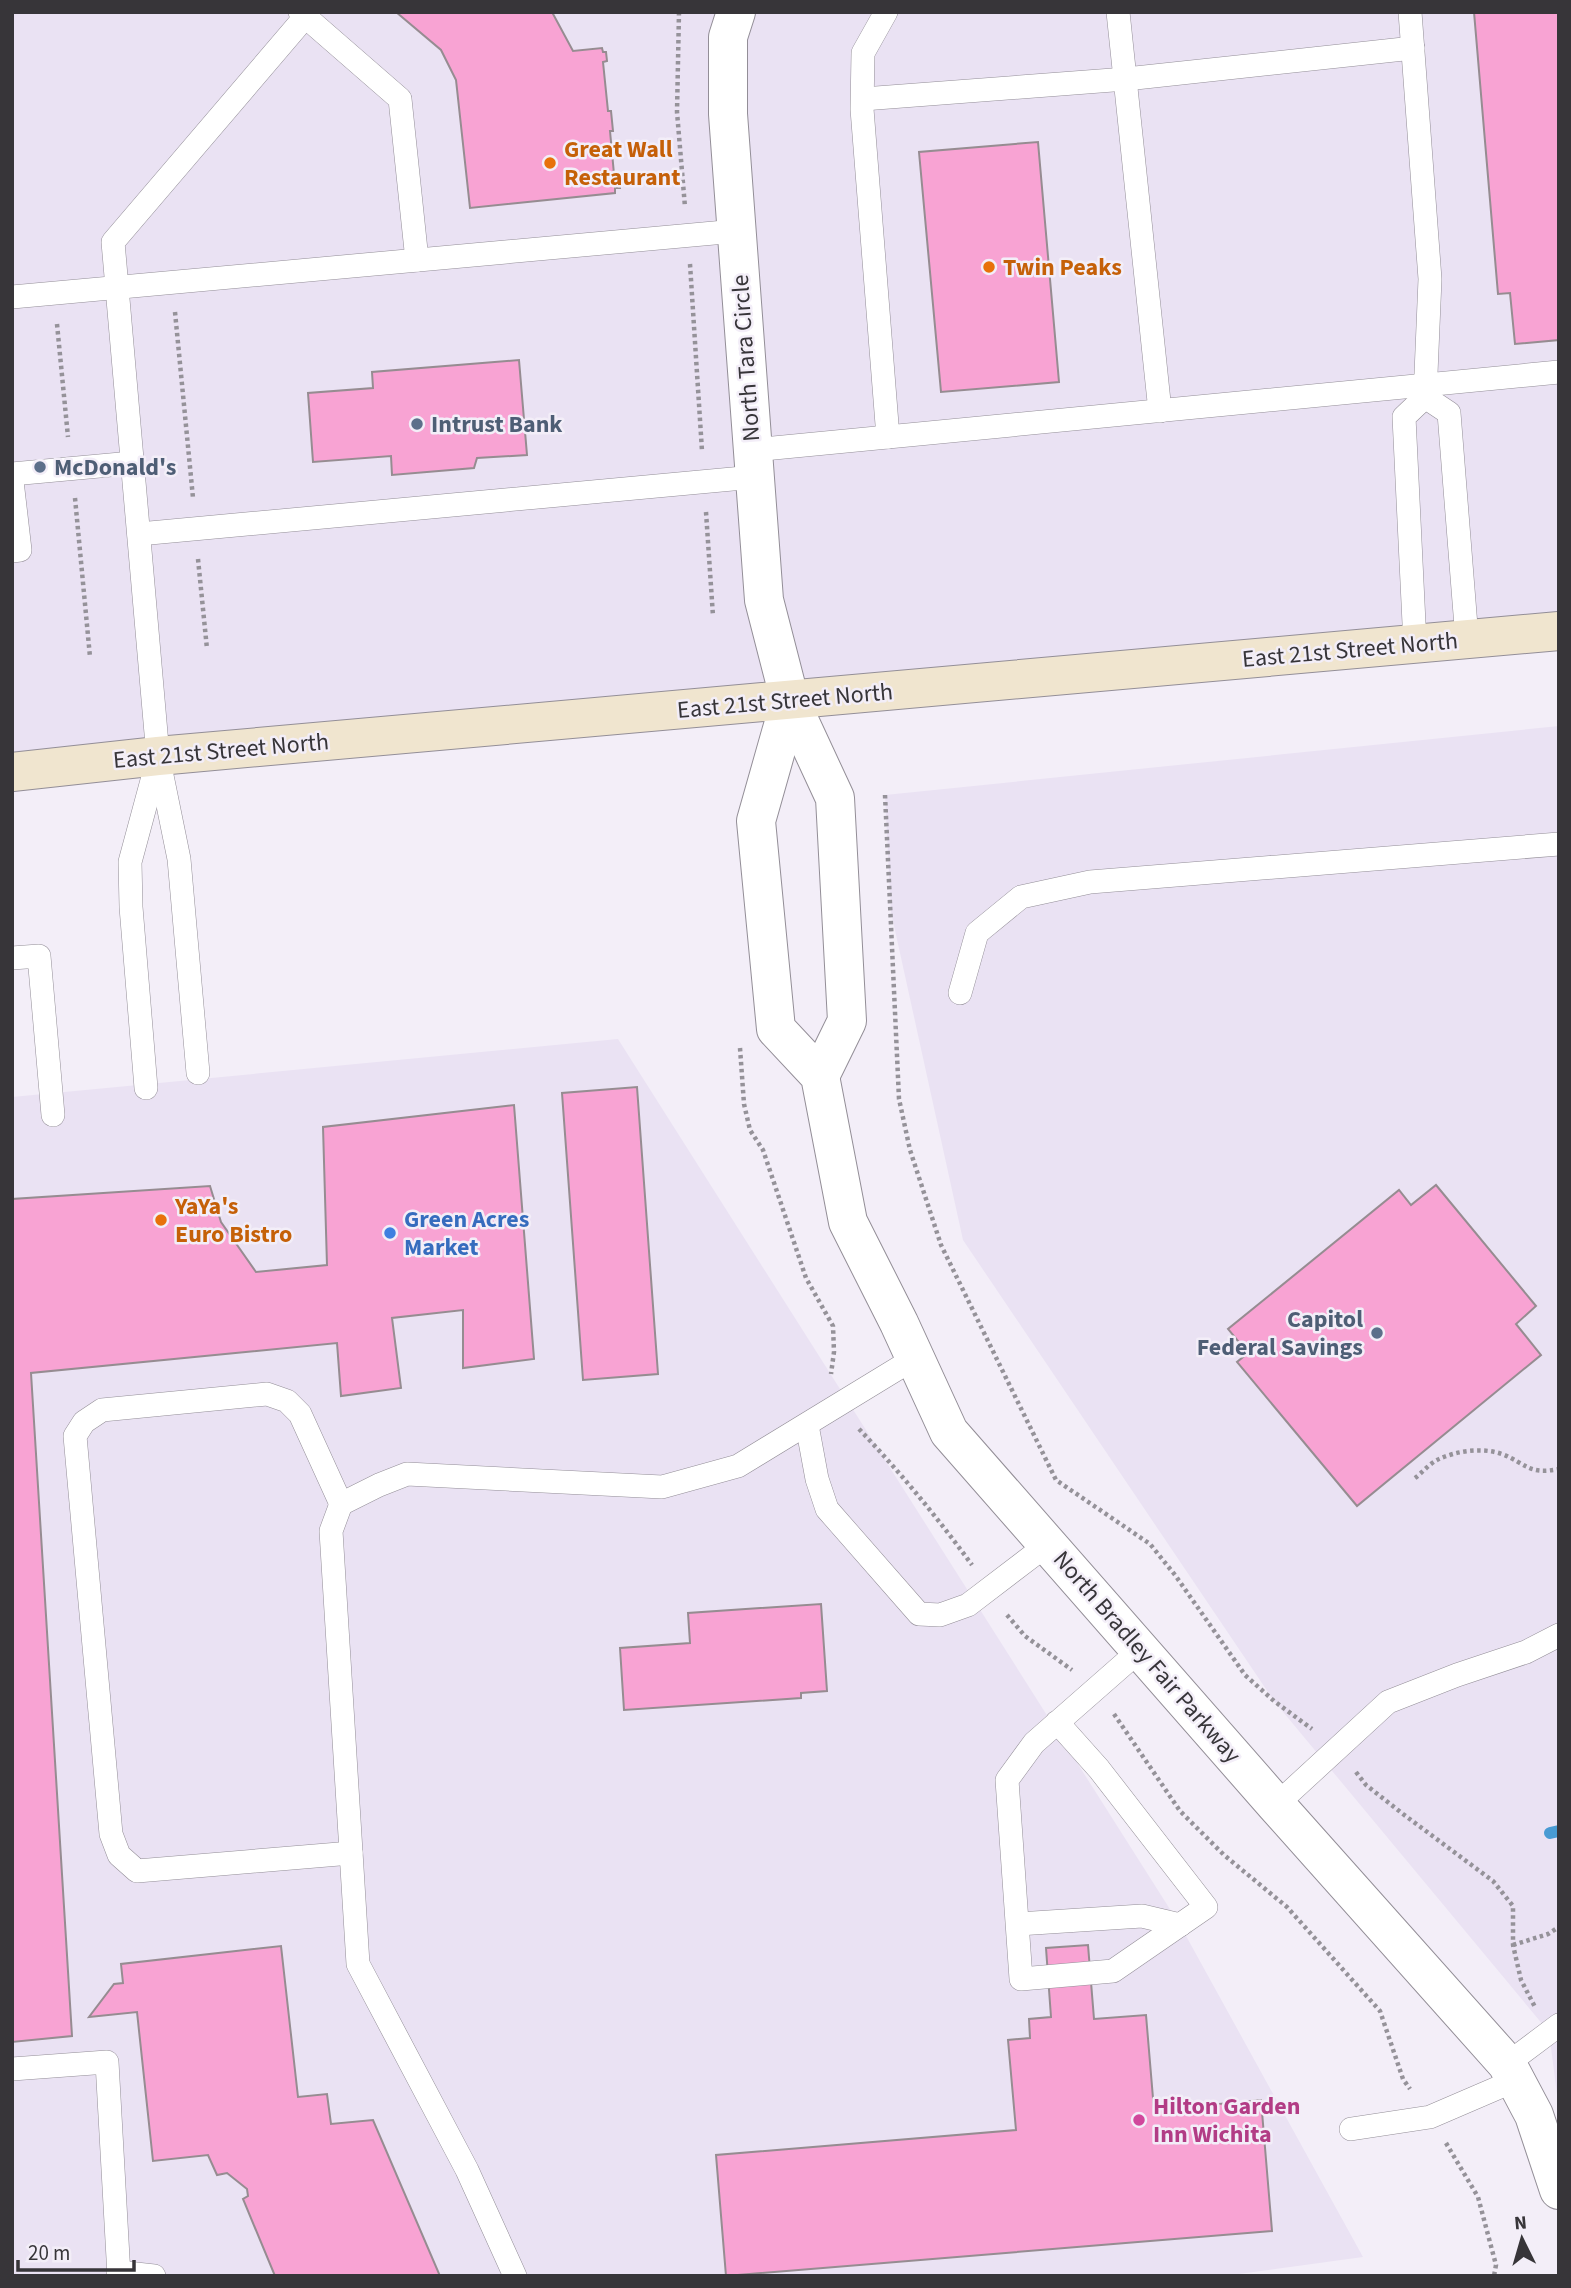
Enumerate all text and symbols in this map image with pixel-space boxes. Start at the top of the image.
place label: Great Wall Restaurant [564,132,680,195]
marker: Great Wall Restaurant [542,155,558,171]
place label: Twin Peaks [1003,250,1122,285]
marker: Twin Peaks [981,259,997,275]
street label: North Tara Circle [723,273,769,443]
place label: Intrust Bank [431,407,563,442]
marker: Intrust Bank [409,416,425,432]
place label: McDonald's [54,450,176,485]
marker: McDonald's [32,459,48,475]
street label: East 21st Street North [1241,623,1459,677]
street label: East 21st Street North [676,674,894,728]
street label: East 21st Street North [112,724,330,778]
place label: YaYa's Euro Bistro [174,1189,292,1252]
place label: Green Acres Market [404,1202,529,1265]
marker: YaYa's Euro Bistro [153,1212,169,1228]
marker: Green Acres Market [382,1225,398,1241]
place label: Capitol Federal Savings [1197,1302,1363,1365]
marker: Capitol Federal Savings [1369,1325,1385,1341]
street label: North Bradley Fair Parkway [1045,1543,1249,1771]
place label: Hilton Garden Inn Wichita [1153,2089,1300,2152]
marker: Hilton Garden Inn Wichita [1131,2112,1147,2128]
north arrow [1487,2204,1557,2274]
text: N [1513,2210,1528,2238]
scale bar [18,2228,133,2272]
text: 20 m [28,2238,70,2268]

